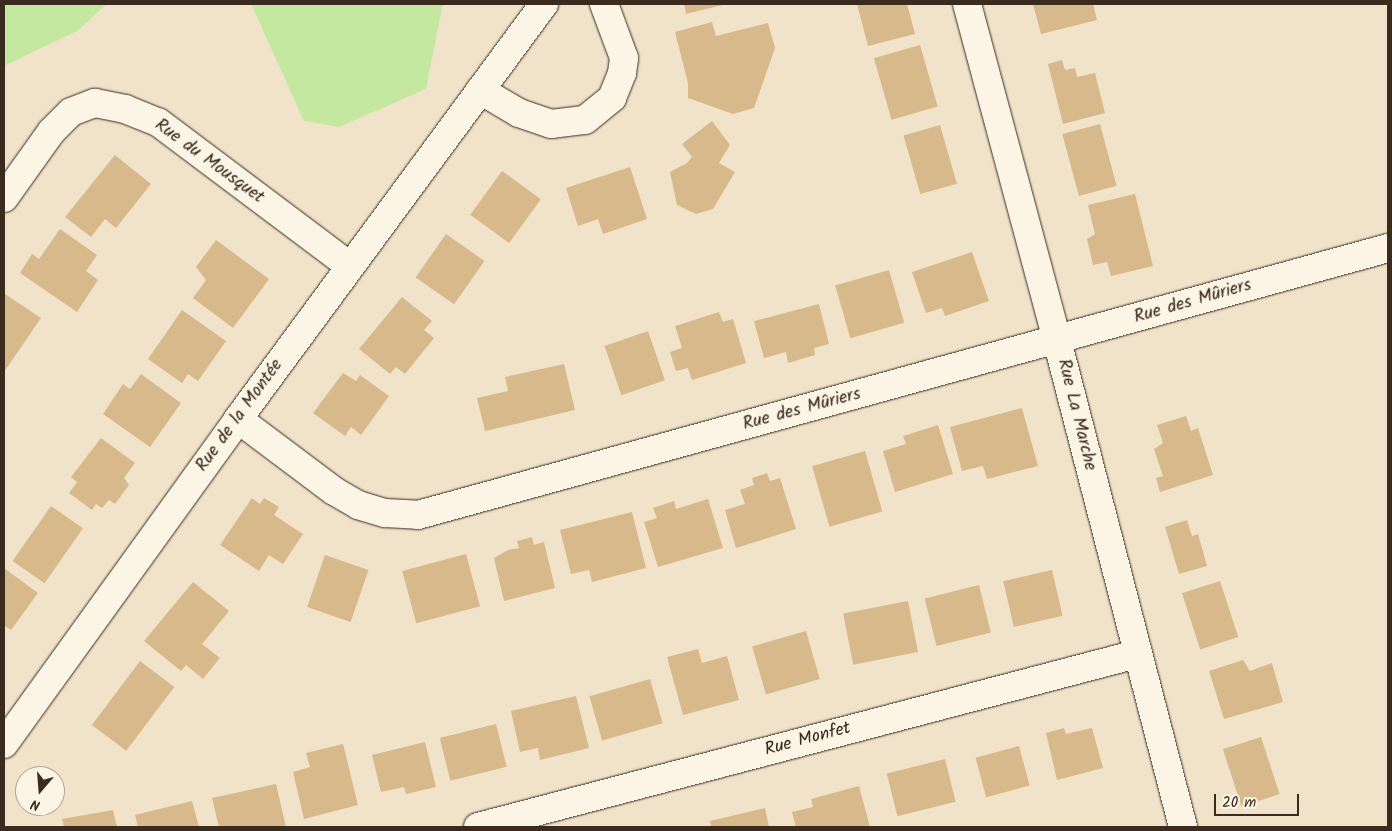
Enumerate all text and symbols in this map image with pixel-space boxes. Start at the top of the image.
street label: Rue du Mousquet [150,115,268,209]
street label: Rue des Mûriers [1132,275,1254,329]
street label: Rue de la Montée [192,356,288,476]
street label: Rue La Marche [1052,357,1100,473]
street label: Rue des Mûriers [741,384,863,436]
street label: Rue Monfet [763,718,853,762]
north arrow [15,766,65,816]
scale bar [1217,784,1302,816]
text: 20 m [1222,791,1256,815]
text: N [28,792,43,816]

